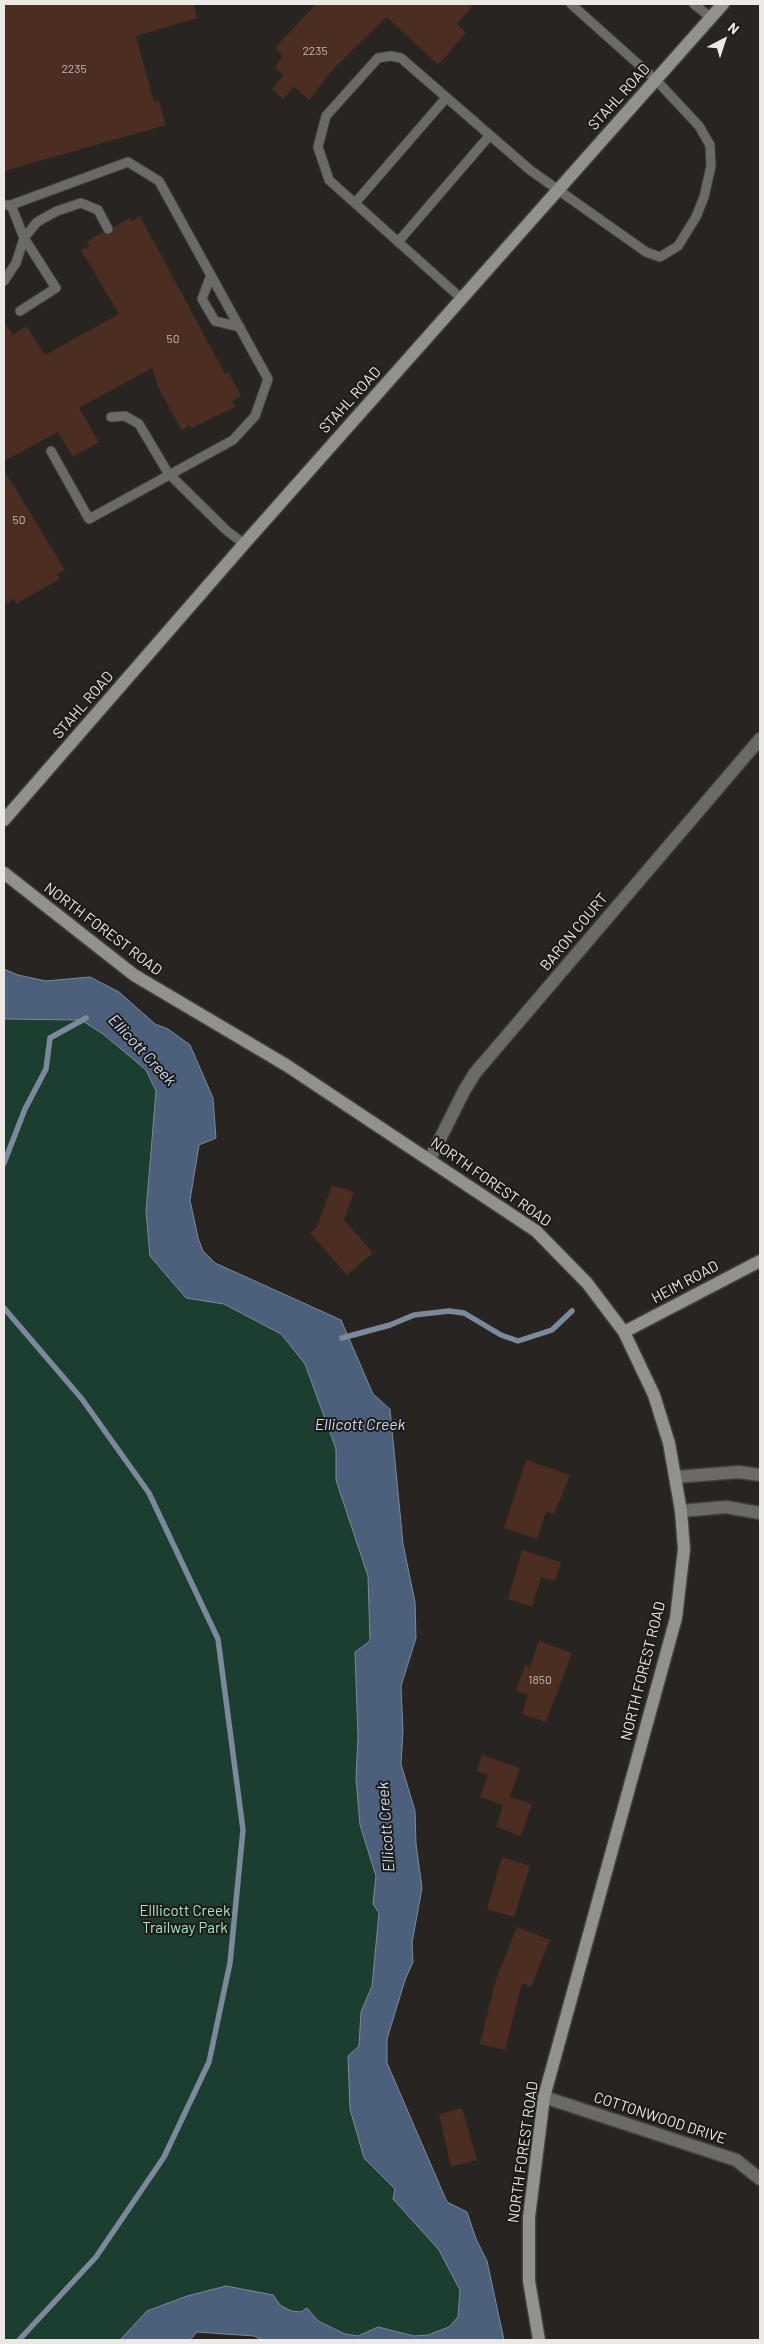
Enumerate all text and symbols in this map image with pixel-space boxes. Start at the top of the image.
north arrow [699,15,749,65]
text: N [725,19,743,38]
house number: 2235 [302,44,328,58]
street label: STAHL ROAD [584,60,654,134]
house number: 2235 [61,62,87,76]
house number: 50 [167,332,179,346]
street label: STAHL ROAD [315,363,385,437]
house number: 50 [13,513,25,527]
street label: STAHL ROAD [49,668,117,742]
street label: NORTH FOREST ROAD [41,879,165,979]
street label: BARON COURT [536,890,612,974]
water label: Ellicott Creek [104,1010,180,1090]
street label: NORTH FOREST ROAD [427,1134,555,1230]
street label: HEIM ROAD [648,1257,722,1307]
water label: Ellicott Creek [315,1415,405,1435]
street label: NORTH FOREST ROAD [617,1600,669,1742]
house number: 1850 [528,1673,552,1687]
water label: Ellicott Creek [373,1781,399,1873]
park label: Elllicott Creek Trailway Park [139,1902,231,1937]
street label: NORTH FOREST ROAD [504,2080,542,2224]
street label: COTTONWOOD DRIVE [592,2088,728,2148]

